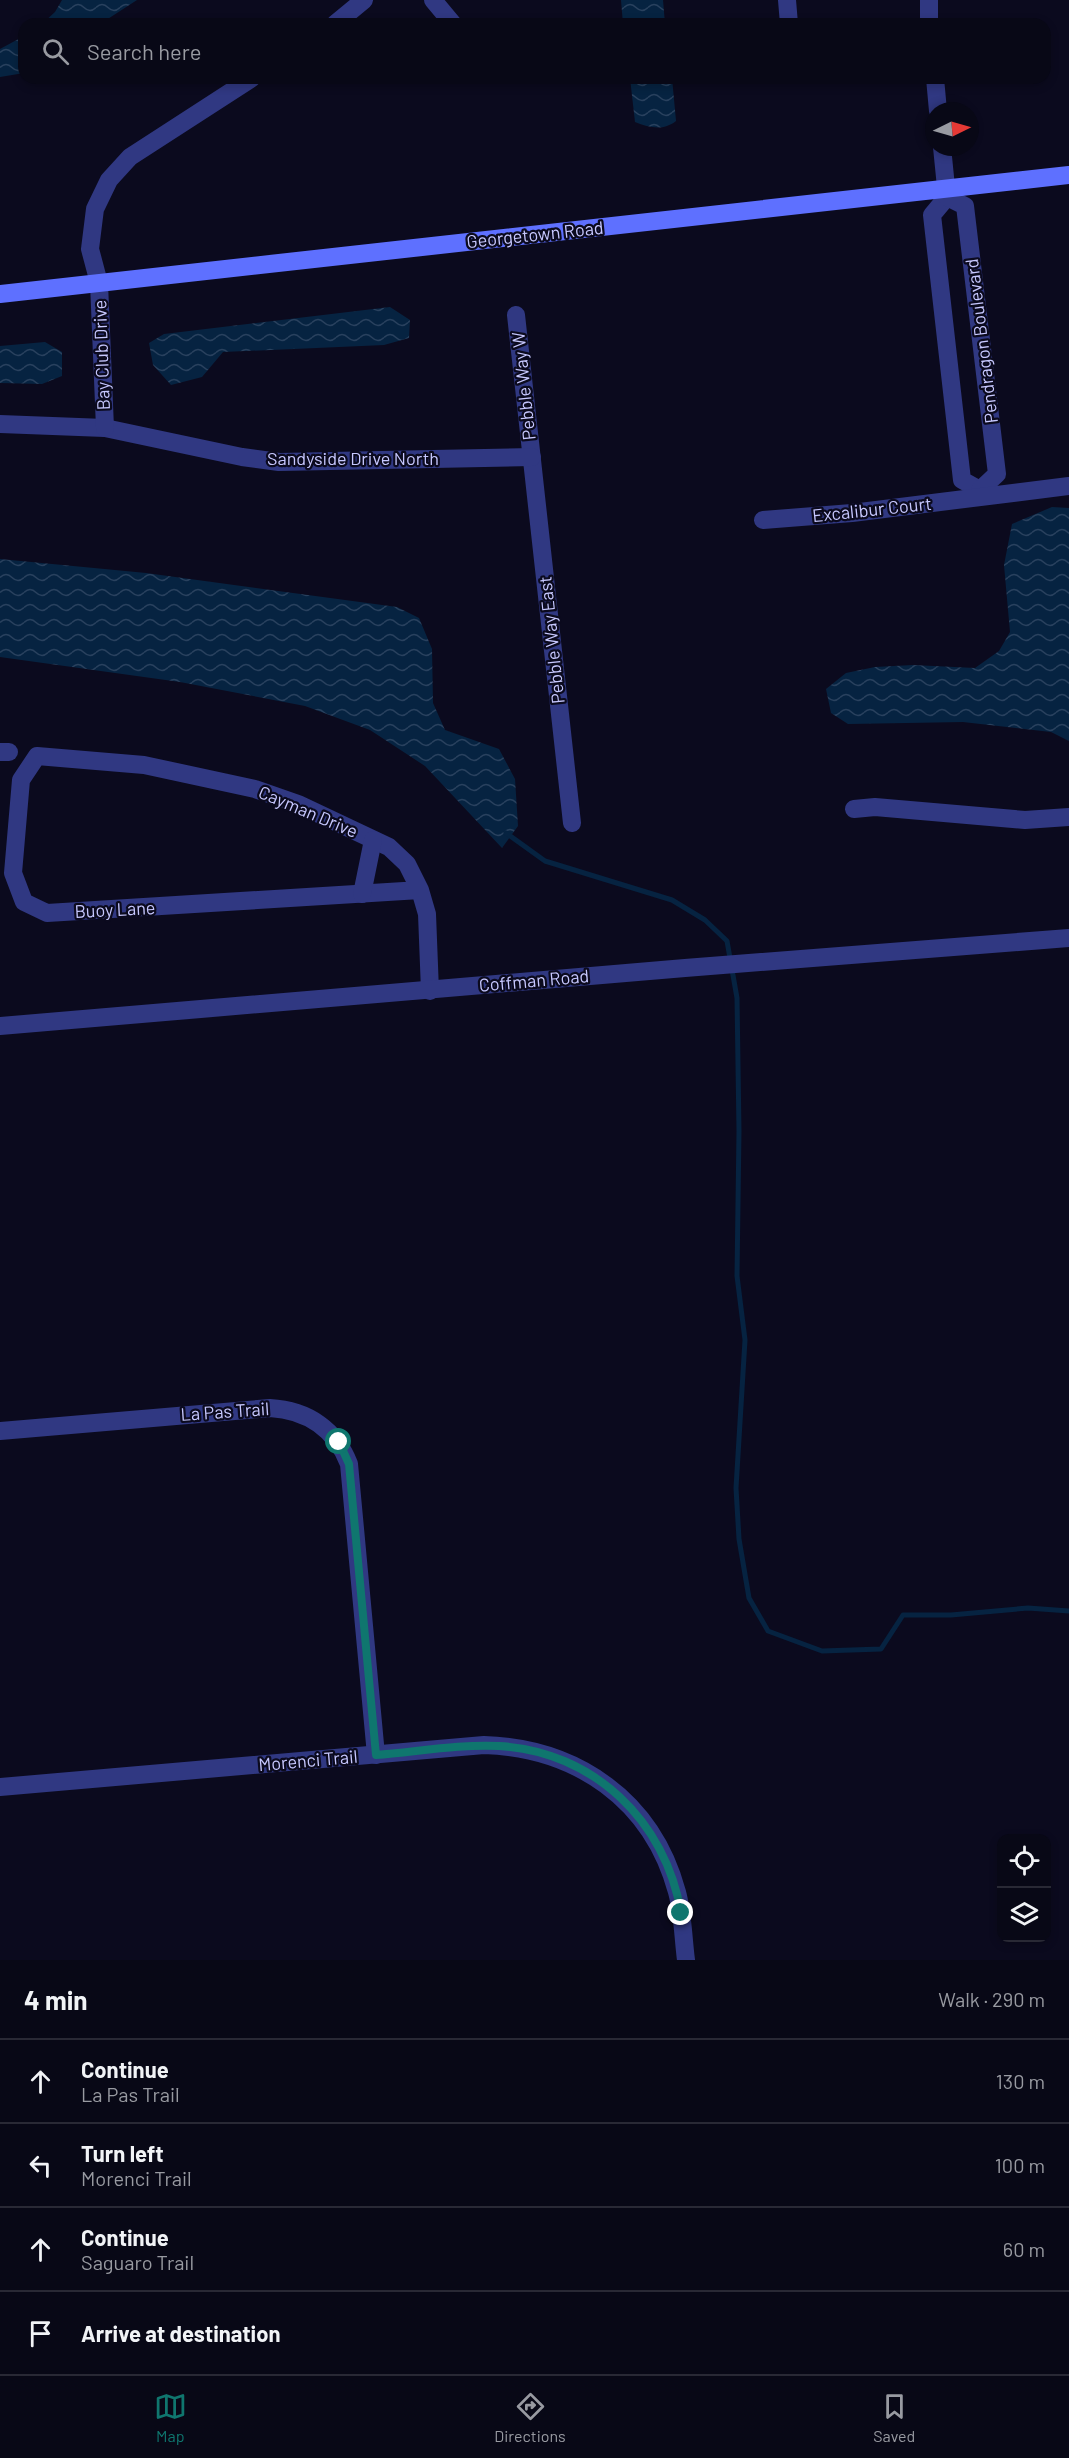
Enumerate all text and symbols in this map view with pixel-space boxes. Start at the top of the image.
search box [18,18,1051,84]
icon: search [39,35,72,68]
text: Search here [87,38,201,64]
north arrow [925,102,979,156]
street label: Georgetown Road [465,216,605,252]
street label: Pendragon Boulevard [960,257,1002,425]
street label: Bay Club Drive [88,299,114,411]
street label: Pebble Way W [506,331,540,441]
street label: Sandyside Drive North [267,447,439,469]
street label: Excalibur Court [811,492,933,526]
street label: Pebble Way East [533,575,569,705]
street label: Cayman Drive [255,780,361,842]
street label: Buoy Lane [74,896,156,922]
street label: Coffman Road [478,964,590,996]
street label: La Pas Trail [180,1397,270,1425]
route start [325,1428,351,1454]
street label: Morenci Trail [257,1745,358,1775]
map controls [997,1834,1051,1942]
button: locate [997,1834,1051,1888]
button: layers [997,1888,1051,1942]
route end [667,1899,693,1925]
text: 4 min [24,1984,88,2015]
text: Walk · 290 m [938,1987,1045,2011]
text: Continue [81,2056,169,2082]
icon: ahead [24,2065,57,2098]
text: 130 m [996,2069,1045,2093]
text: La Pas Trail [81,2082,180,2106]
text: Turn left [81,2140,164,2166]
icon: left [24,2149,57,2182]
text: 100 m [995,2153,1045,2177]
text: Morenci Trail [81,2166,192,2190]
text: Continue [81,2224,169,2250]
icon: ahead [24,2233,57,2266]
text: 60 m [1003,2237,1045,2261]
text: Saguaro Trail [81,2250,194,2274]
icon: arrive [24,2317,57,2350]
text: Arrive at destination [81,2320,280,2346]
tab: Map [154,2390,187,2445]
tab: Directions [494,2390,566,2445]
tab: Saved [873,2390,915,2445]

